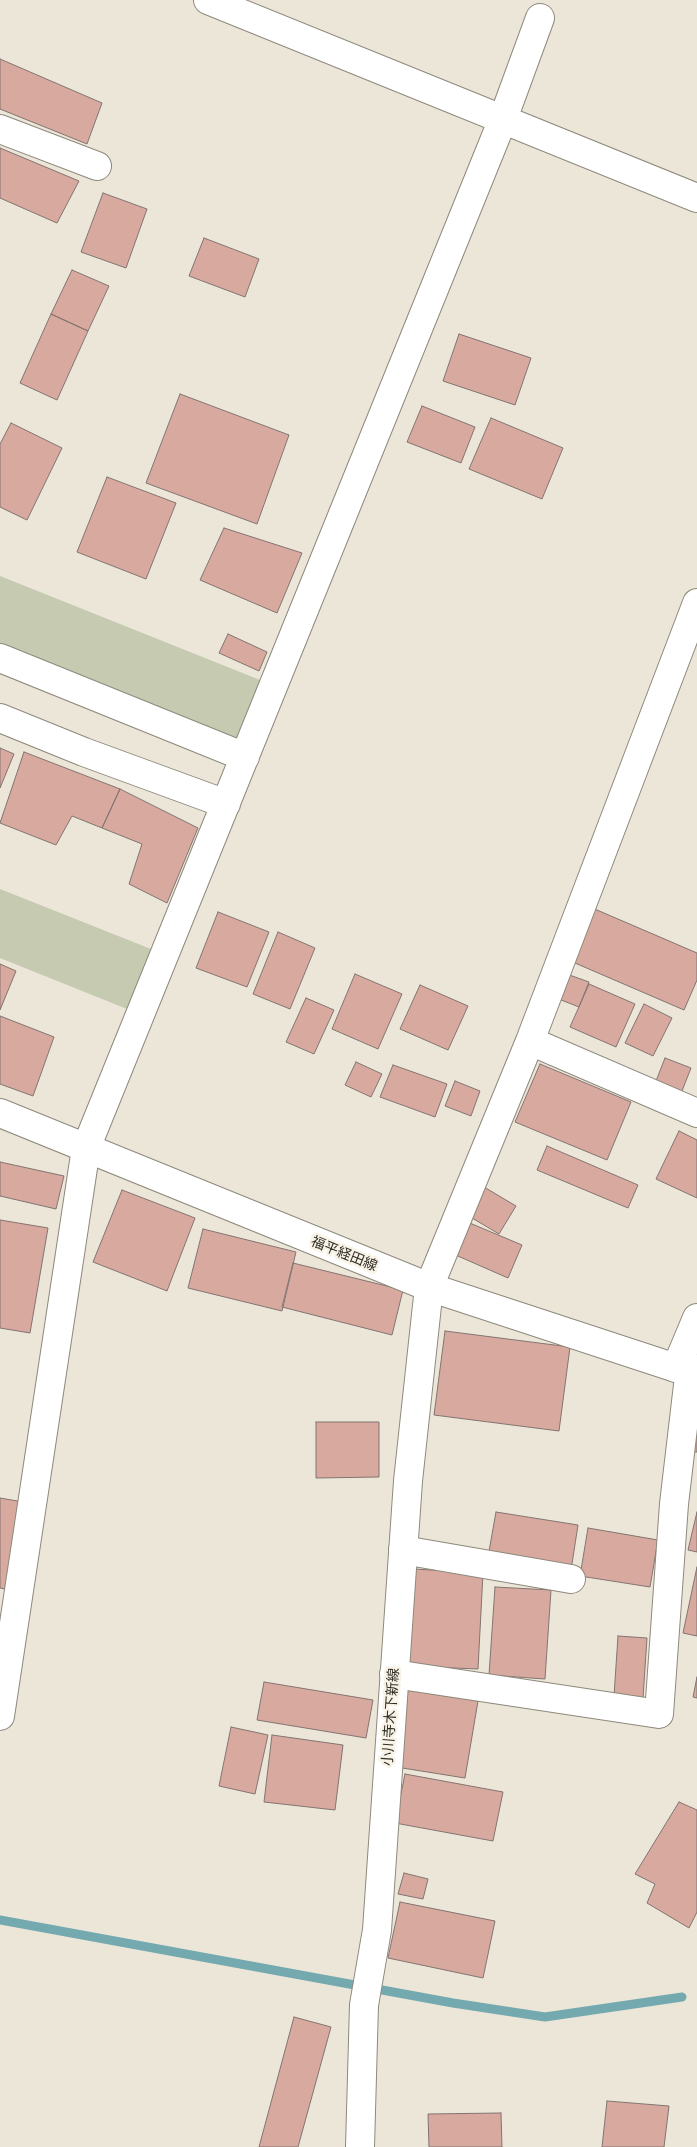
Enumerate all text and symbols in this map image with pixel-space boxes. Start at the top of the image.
street label: 福平経田線 [308,1233,380,1275]
street label: 小川寺木下新線 [379,1668,403,1766]

